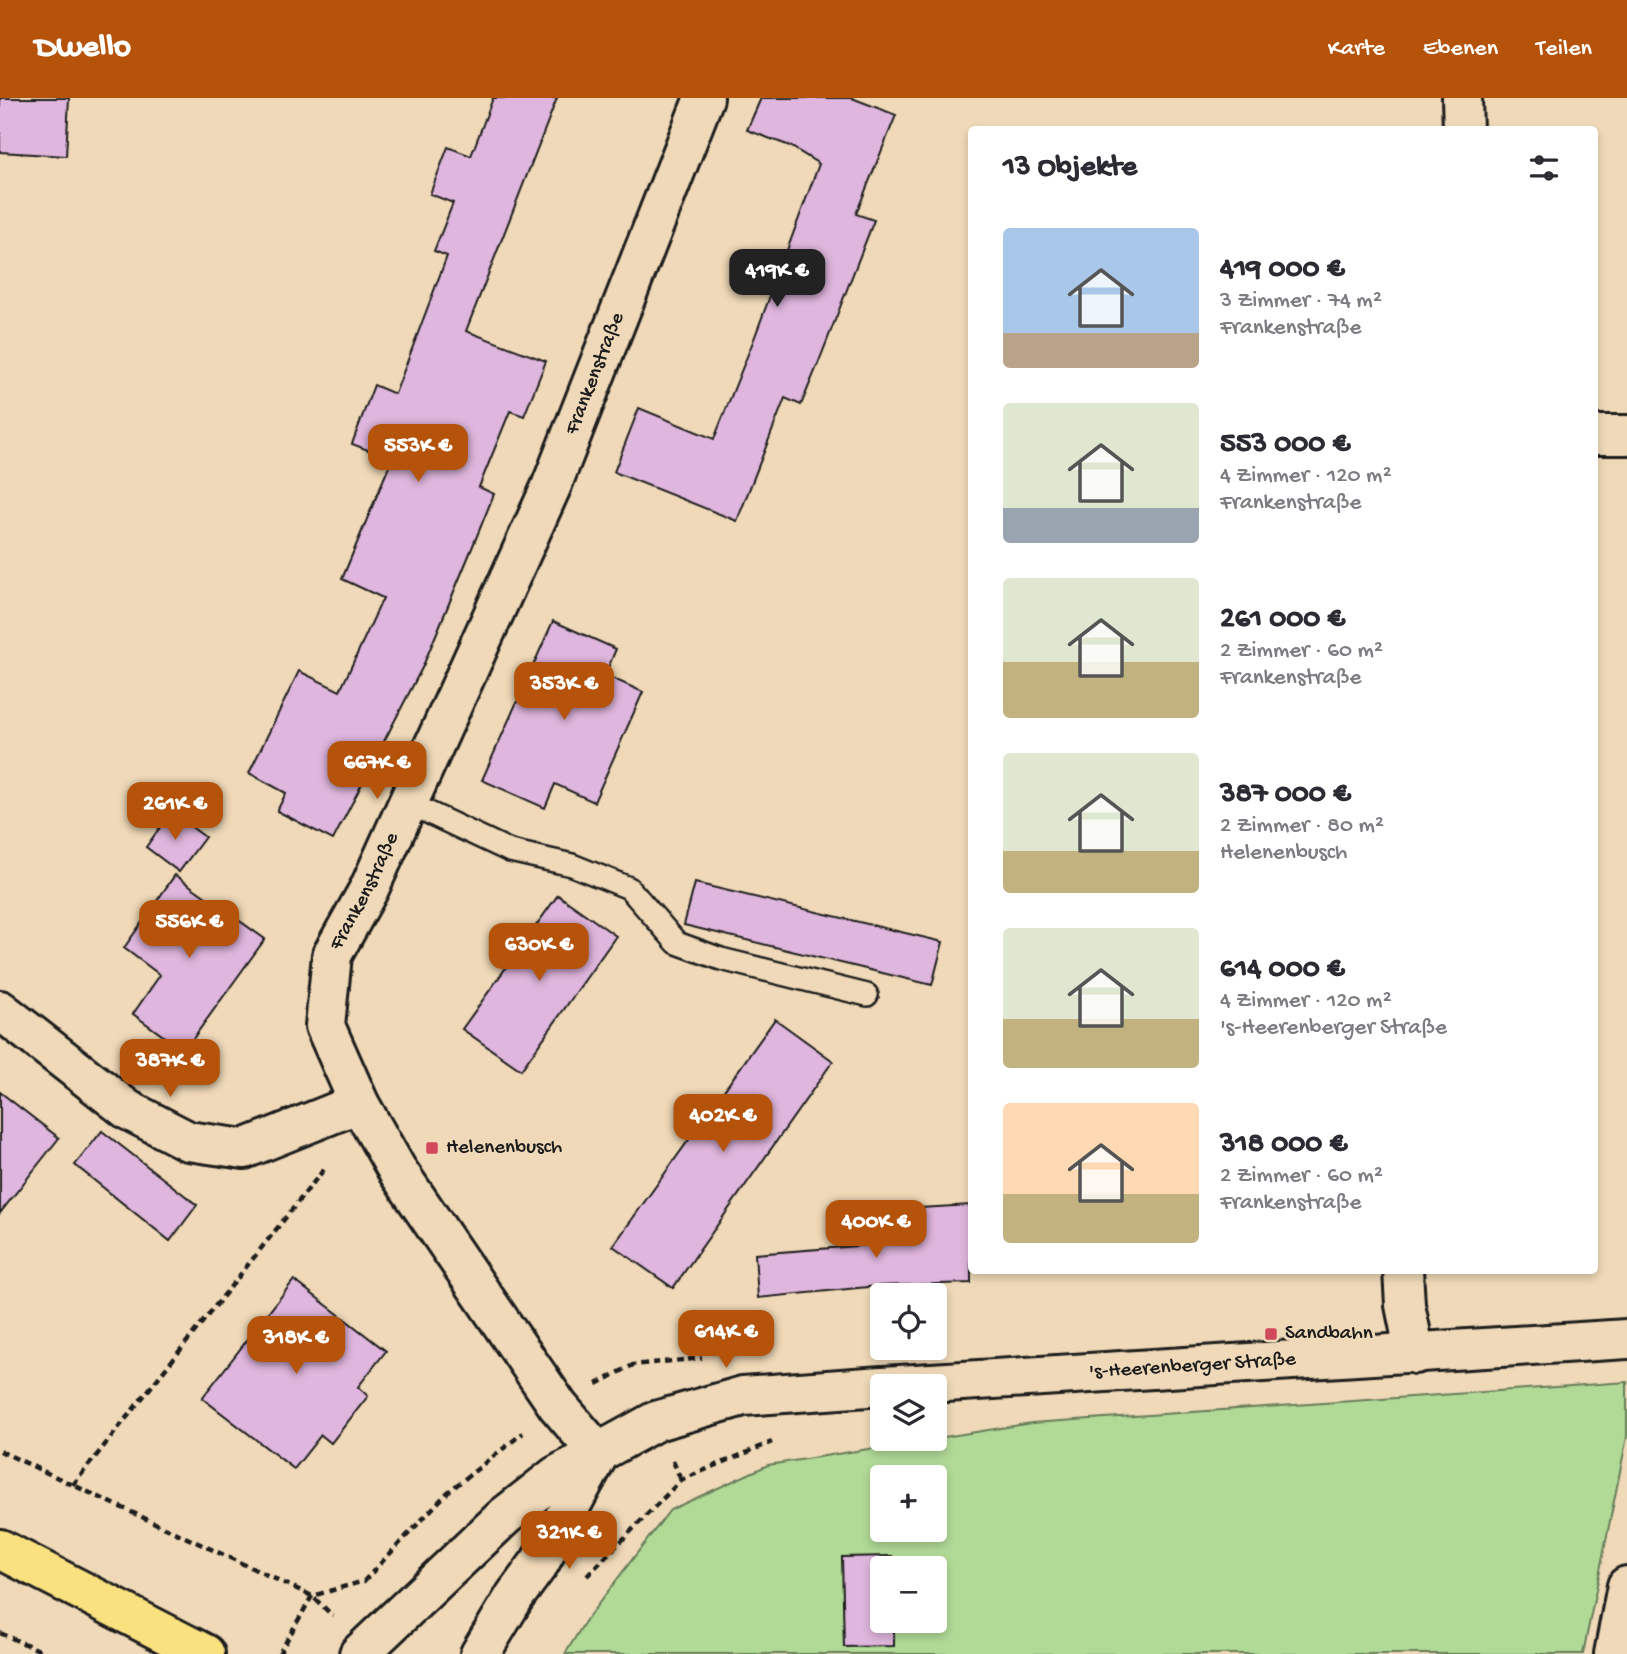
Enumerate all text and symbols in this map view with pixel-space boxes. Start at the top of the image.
text: Dwello [35,30,131,68]
text: Karte [1328,35,1385,64]
text: Ebenen [1423,35,1498,64]
text: Teilen [1536,35,1592,64]
icon: filters [1525,149,1563,187]
text: 13 Objekte [1003,151,1137,186]
pin: 419K € [720,250,834,309]
text: 419 000 € [1220,253,1345,288]
icon: home [1059,256,1143,340]
text: 419K € [745,258,809,285]
text: 3 Zimmer · 74 m² [1220,288,1382,315]
street label: Frankenstraße [560,308,631,439]
text: Frankenstraße [1220,315,1361,342]
pin: 553K € [361,424,475,484]
text: 553 000 € [1220,428,1350,463]
icon: home [1059,431,1143,515]
text: 553K € [384,433,452,460]
text: 4 Zimmer · 120 m² [1220,463,1392,490]
text: Frankenstraße [1220,490,1361,517]
text: 261 000 € [1220,603,1345,638]
icon: home [1059,606,1143,690]
text: 2 Zimmer · 60 m² [1220,638,1383,665]
pin: 353K € [507,662,621,722]
text: Frankenstraße [1220,665,1361,692]
text: 353K € [530,671,598,698]
pin: 667K € [320,742,434,801]
text: 667K € [343,750,411,777]
text: 387 000 € [1220,778,1351,813]
icon: home [1059,781,1143,865]
pin: 261K € [118,782,232,842]
text: 261K € [143,791,207,818]
text: 2 Zimmer · 80 m² [1220,813,1384,840]
street label: Frankenstraße [324,828,406,956]
text: Helenenbusch [1220,840,1347,867]
pin: 556K € [132,900,246,960]
text: 556K € [155,909,223,936]
pin: 630K € [482,924,596,983]
text: 630K € [505,932,573,959]
text: 614 000 € [1220,953,1345,988]
icon: home [1059,956,1143,1040]
text: 4 Zimmer · 120 m² [1220,988,1392,1015]
text: 's-Heerenberger Straße [1220,1015,1447,1042]
pin: 387K € [113,1040,227,1099]
text: 387K € [136,1048,204,1075]
pin: 402K € [666,1094,780,1154]
text: 402K € [689,1103,757,1130]
text: 318 000 € [1220,1128,1347,1163]
icon: home [1059,1131,1143,1215]
place label: Helenenbusch [446,1136,562,1161]
marker: Helenenbusch [424,1140,440,1156]
text: 2 Zimmer · 60 m² [1220,1163,1383,1190]
text: Frankenstraße [1220,1190,1361,1217]
pin: 400K € [819,1200,933,1260]
text: 400K € [842,1209,910,1236]
map controls [870,1283,947,1633]
button: locate [870,1283,947,1360]
pin: 614K € [669,1310,783,1370]
pin: 318K € [239,1316,353,1376]
text: 614K € [694,1319,758,1346]
place label: Sandbahn [1285,1322,1373,1347]
text: 318K € [263,1325,329,1352]
marker: Sandbahn [1263,1326,1279,1342]
street label: 's-Heerenberger Straße [1088,1347,1298,1385]
button: layers [870,1374,947,1451]
button: + [870,1465,947,1542]
pin: 321K € [512,1512,626,1571]
text: 321K € [537,1520,601,1547]
button: − [870,1556,947,1633]

